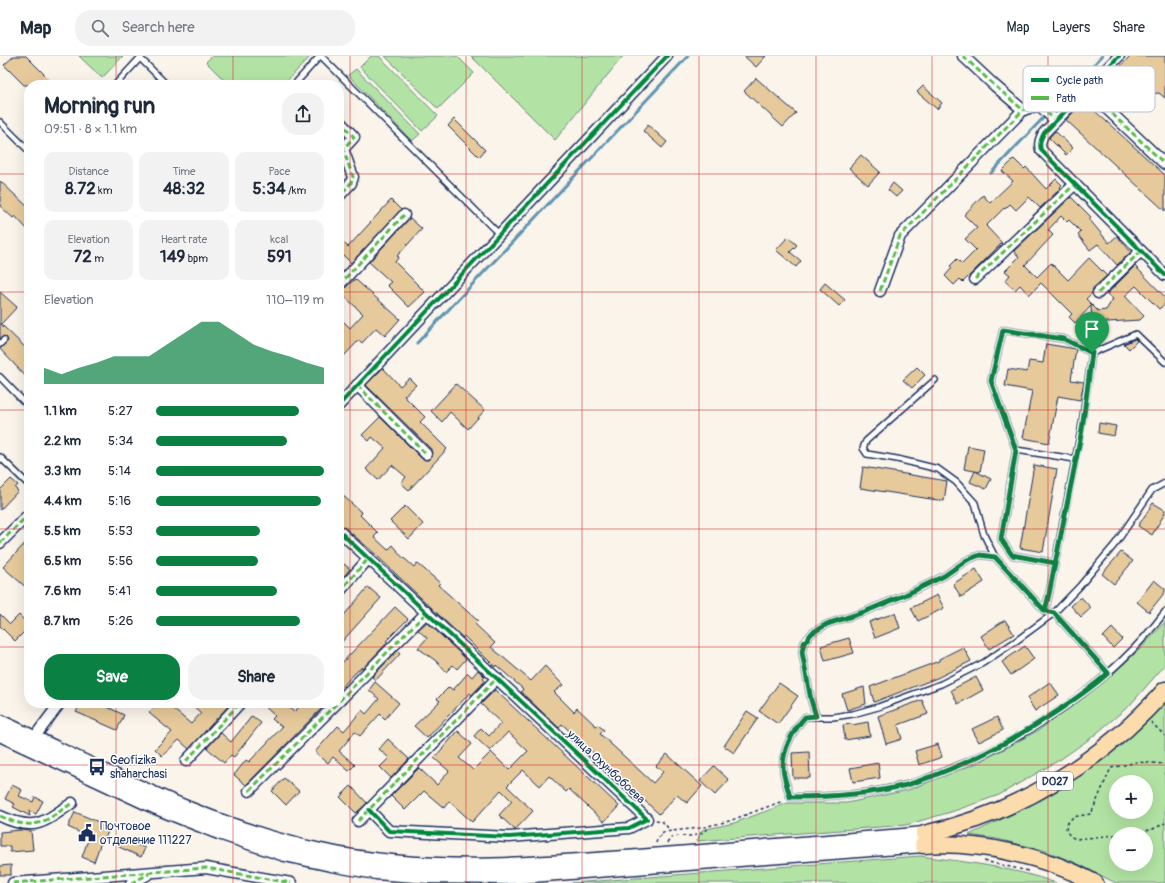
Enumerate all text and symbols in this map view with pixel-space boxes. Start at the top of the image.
search box [75,10,355,46]
text: Map [20,16,51,40]
icon: search [89,17,111,39]
text: Search here [121,18,195,37]
text: Map [1007,19,1030,36]
text: Layers [1052,19,1090,36]
text: Share [1112,19,1145,36]
legend [1023,66,1155,112]
text: Cycle path [1056,74,1103,87]
text: Morning run [44,92,155,120]
text: Path [1056,92,1076,105]
button: share [282,93,324,135]
text: 09:51 · 8 × 1.1 km [44,121,137,137]
text: Distance [69,165,109,178]
text: Time [172,165,195,178]
text: Pace [268,165,290,178]
text: 8.72 [65,178,96,199]
text: 48:32 [163,178,205,199]
text: 5:34 [252,178,286,199]
text: km [96,184,112,197]
text: /km [286,184,306,197]
text: Elevation [68,233,110,246]
text: Heart rate [161,233,207,246]
text: kcal [270,233,288,246]
text: 72 [73,246,92,267]
text: 149 [160,246,185,267]
text: 591 [267,246,292,267]
text: m [92,252,104,265]
text: bpm [185,252,208,265]
text: Elevation [44,292,94,308]
text: 110–119 m [266,292,324,308]
pin [1075,312,1109,353]
icon: arrive [1081,318,1103,340]
text: 1.1 km [44,403,77,419]
text: 5:27 [108,403,133,419]
text: 2.2 km [44,433,81,449]
text: 5:34 [108,433,133,449]
text: 3.3 km [44,463,81,479]
text: 5:14 [108,463,131,479]
text: 4.4 km [44,493,82,509]
text: 5:16 [108,493,131,509]
text: 5.5 km [44,523,81,539]
text: 5:53 [108,523,133,539]
text: 6.5 km [44,553,81,569]
text: 5:56 [108,553,133,569]
text: 7.6 km [44,583,81,599]
text: 5:41 [108,583,131,599]
text: 8.7 km [44,613,80,629]
text: 5:26 [108,613,133,629]
button: Save [44,654,180,700]
button: Share [188,654,324,700]
street label: улица Охунбобоева [563,726,648,807]
place label: Geofizika shaharchasi [110,753,167,782]
bus stop icon: Geofizika shaharchasi [87,757,107,777]
road number: D027 [1037,772,1073,790]
map controls [1109,775,1153,871]
button: + [1109,775,1153,819]
place label: Почтовое отделение 111227 [100,819,192,848]
public building icon: Почтовое отделение 111227 [77,823,97,843]
button: − [1109,827,1153,871]

